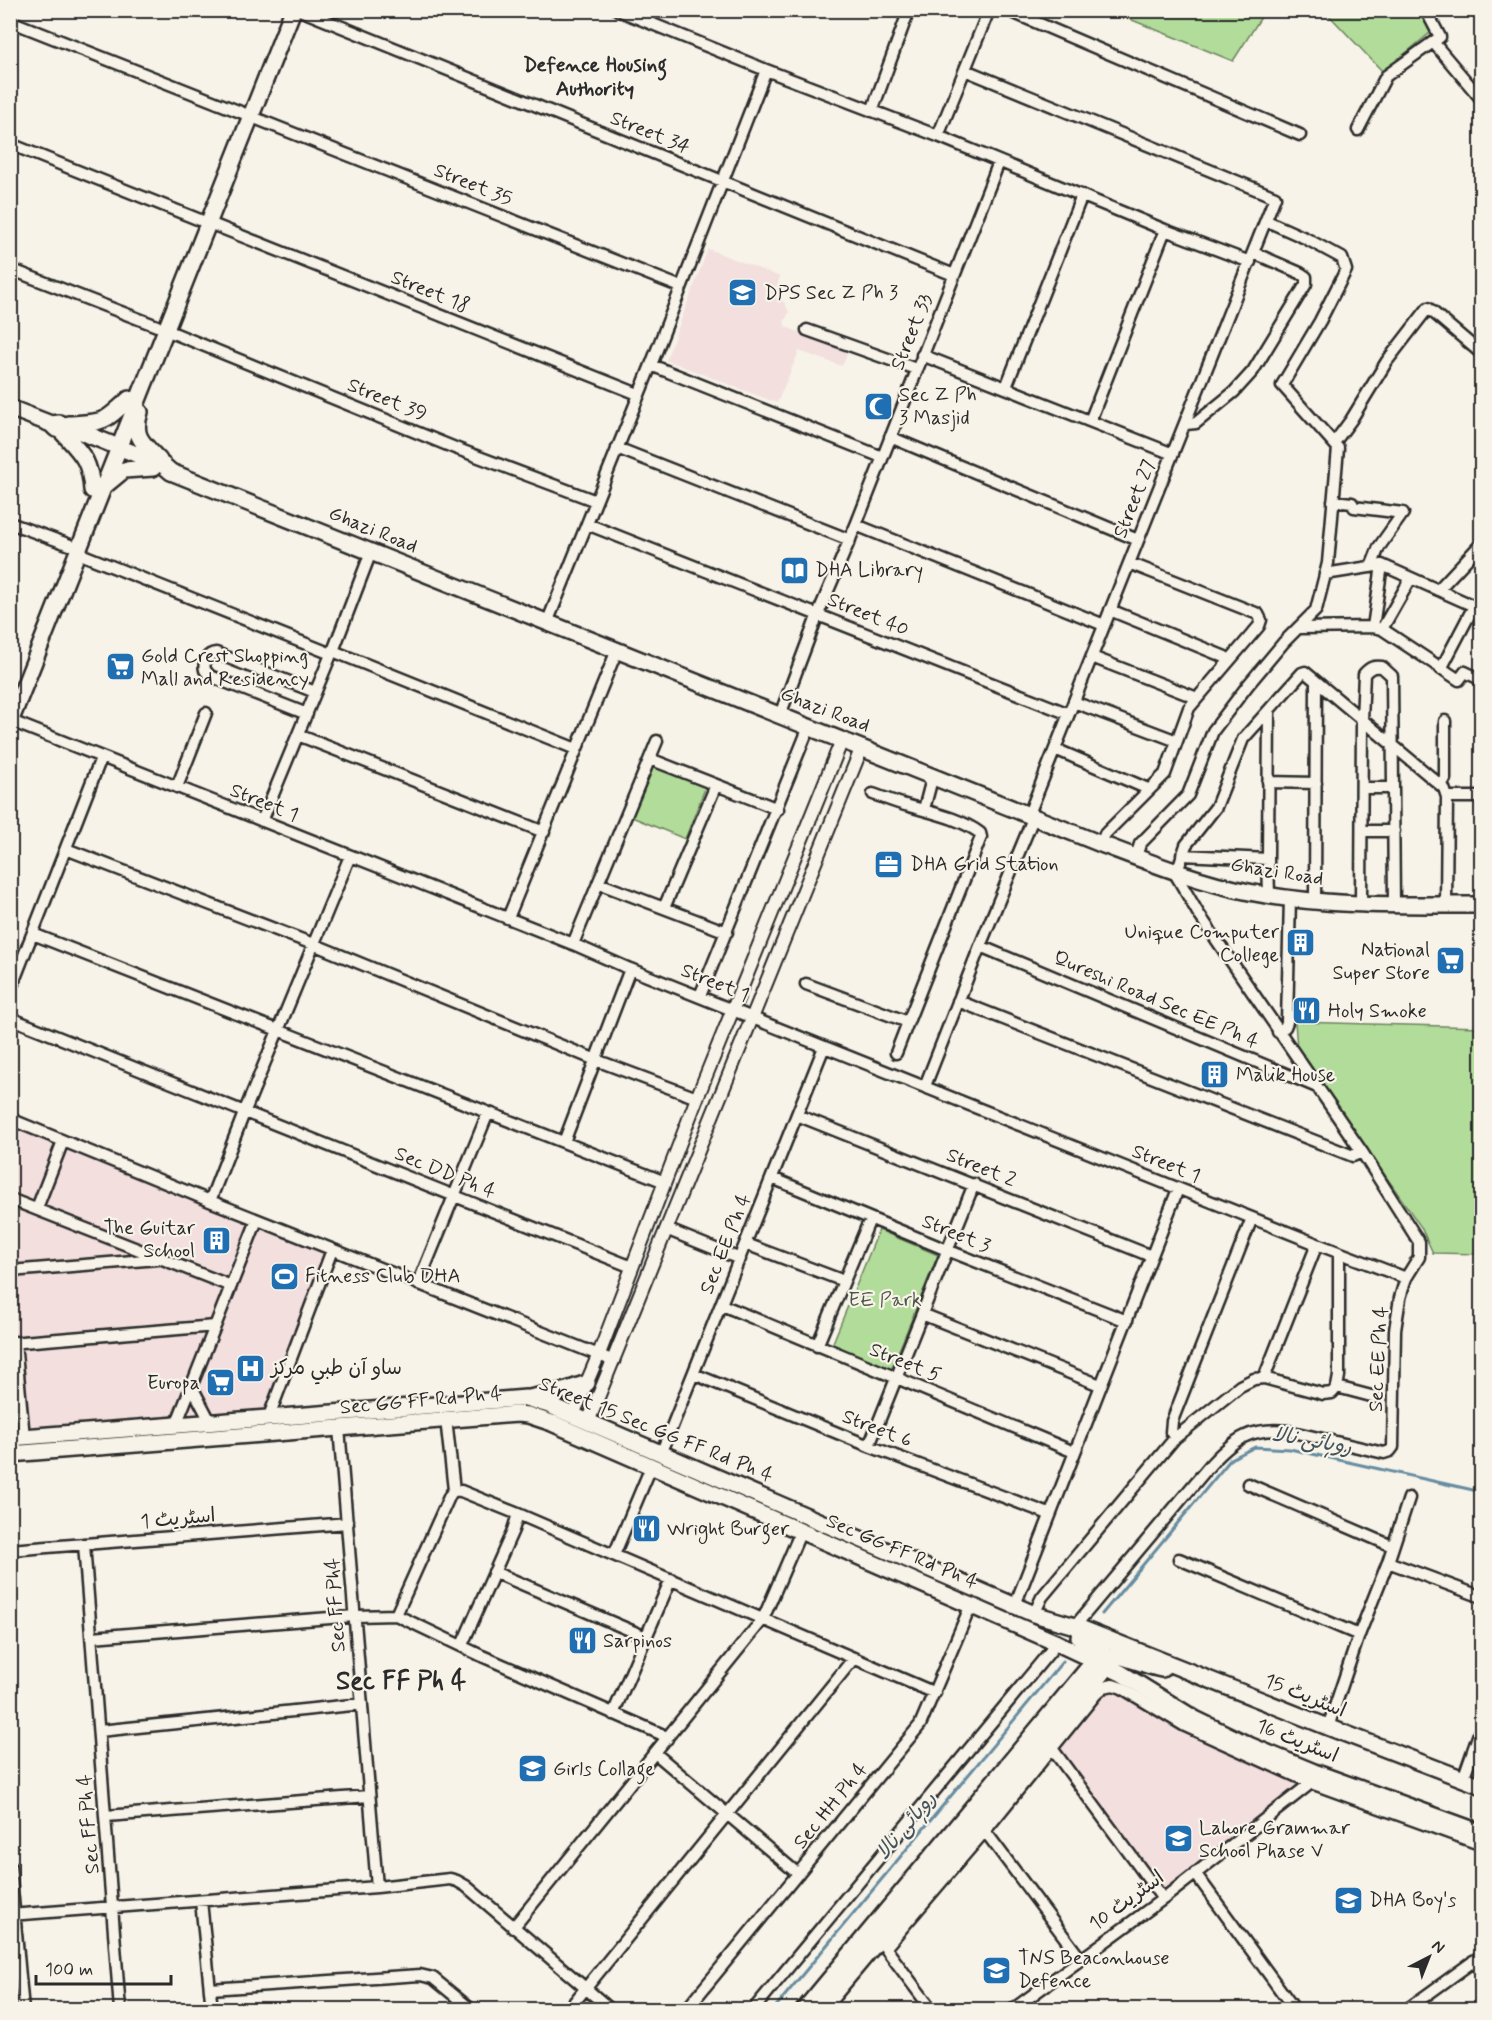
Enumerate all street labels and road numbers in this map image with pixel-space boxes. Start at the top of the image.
street label: Street 34 [606,105,694,161]
street label: Street 35 [430,157,516,213]
street label: Street 18 [387,264,473,320]
street label: Street 33 [884,290,940,374]
street label: Street 39 [343,372,431,428]
street label: Street 27 [1107,456,1163,542]
street label: Ghazi Road [324,500,422,560]
street label: Street 40 [823,586,913,644]
street label: Ghazi Road [776,681,874,739]
street label: Street 1 [226,777,302,829]
street label: Ghazi Road [1229,851,1325,893]
street label: Qureshi Road Sec EE Ph 4 [1049,944,1263,1056]
street label: Street 1 [677,957,753,1009]
street label: Street 1 [1128,1138,1204,1190]
street label: Sec DD Ph 4 [390,1140,500,1206]
street label: Street 2 [942,1142,1020,1194]
street label: Sec EE Ph 4 [694,1189,759,1298]
street label: Street 3 [918,1208,994,1260]
street label: Sec EE Ph 4 [1363,1305,1395,1413]
street label: Street 5 [865,1336,945,1390]
street label: Street 15 Sec GG FF Rd Ph 4 [535,1371,777,1490]
street label: Sec GG FF Rd Ph 4 [339,1380,504,1422]
street label: Street 6 [838,1403,916,1455]
street label: اسٹریٹ 1 [139,1502,217,1536]
street label: Sec GG FF Rd Ph 4 [822,1508,983,1596]
street label: Sec FF Ph4 [319,1556,353,1653]
street label: اسٹریٹ 15 [1260,1667,1350,1725]
street label: اسٹریٹ 16 [1252,1712,1342,1770]
street label: Sec HH Ph 4 [788,1757,875,1855]
street label: Sec FF Ph 4 [71,1773,107,1875]
street label: اسٹریٹ 10 [1084,1865,1170,1937]

